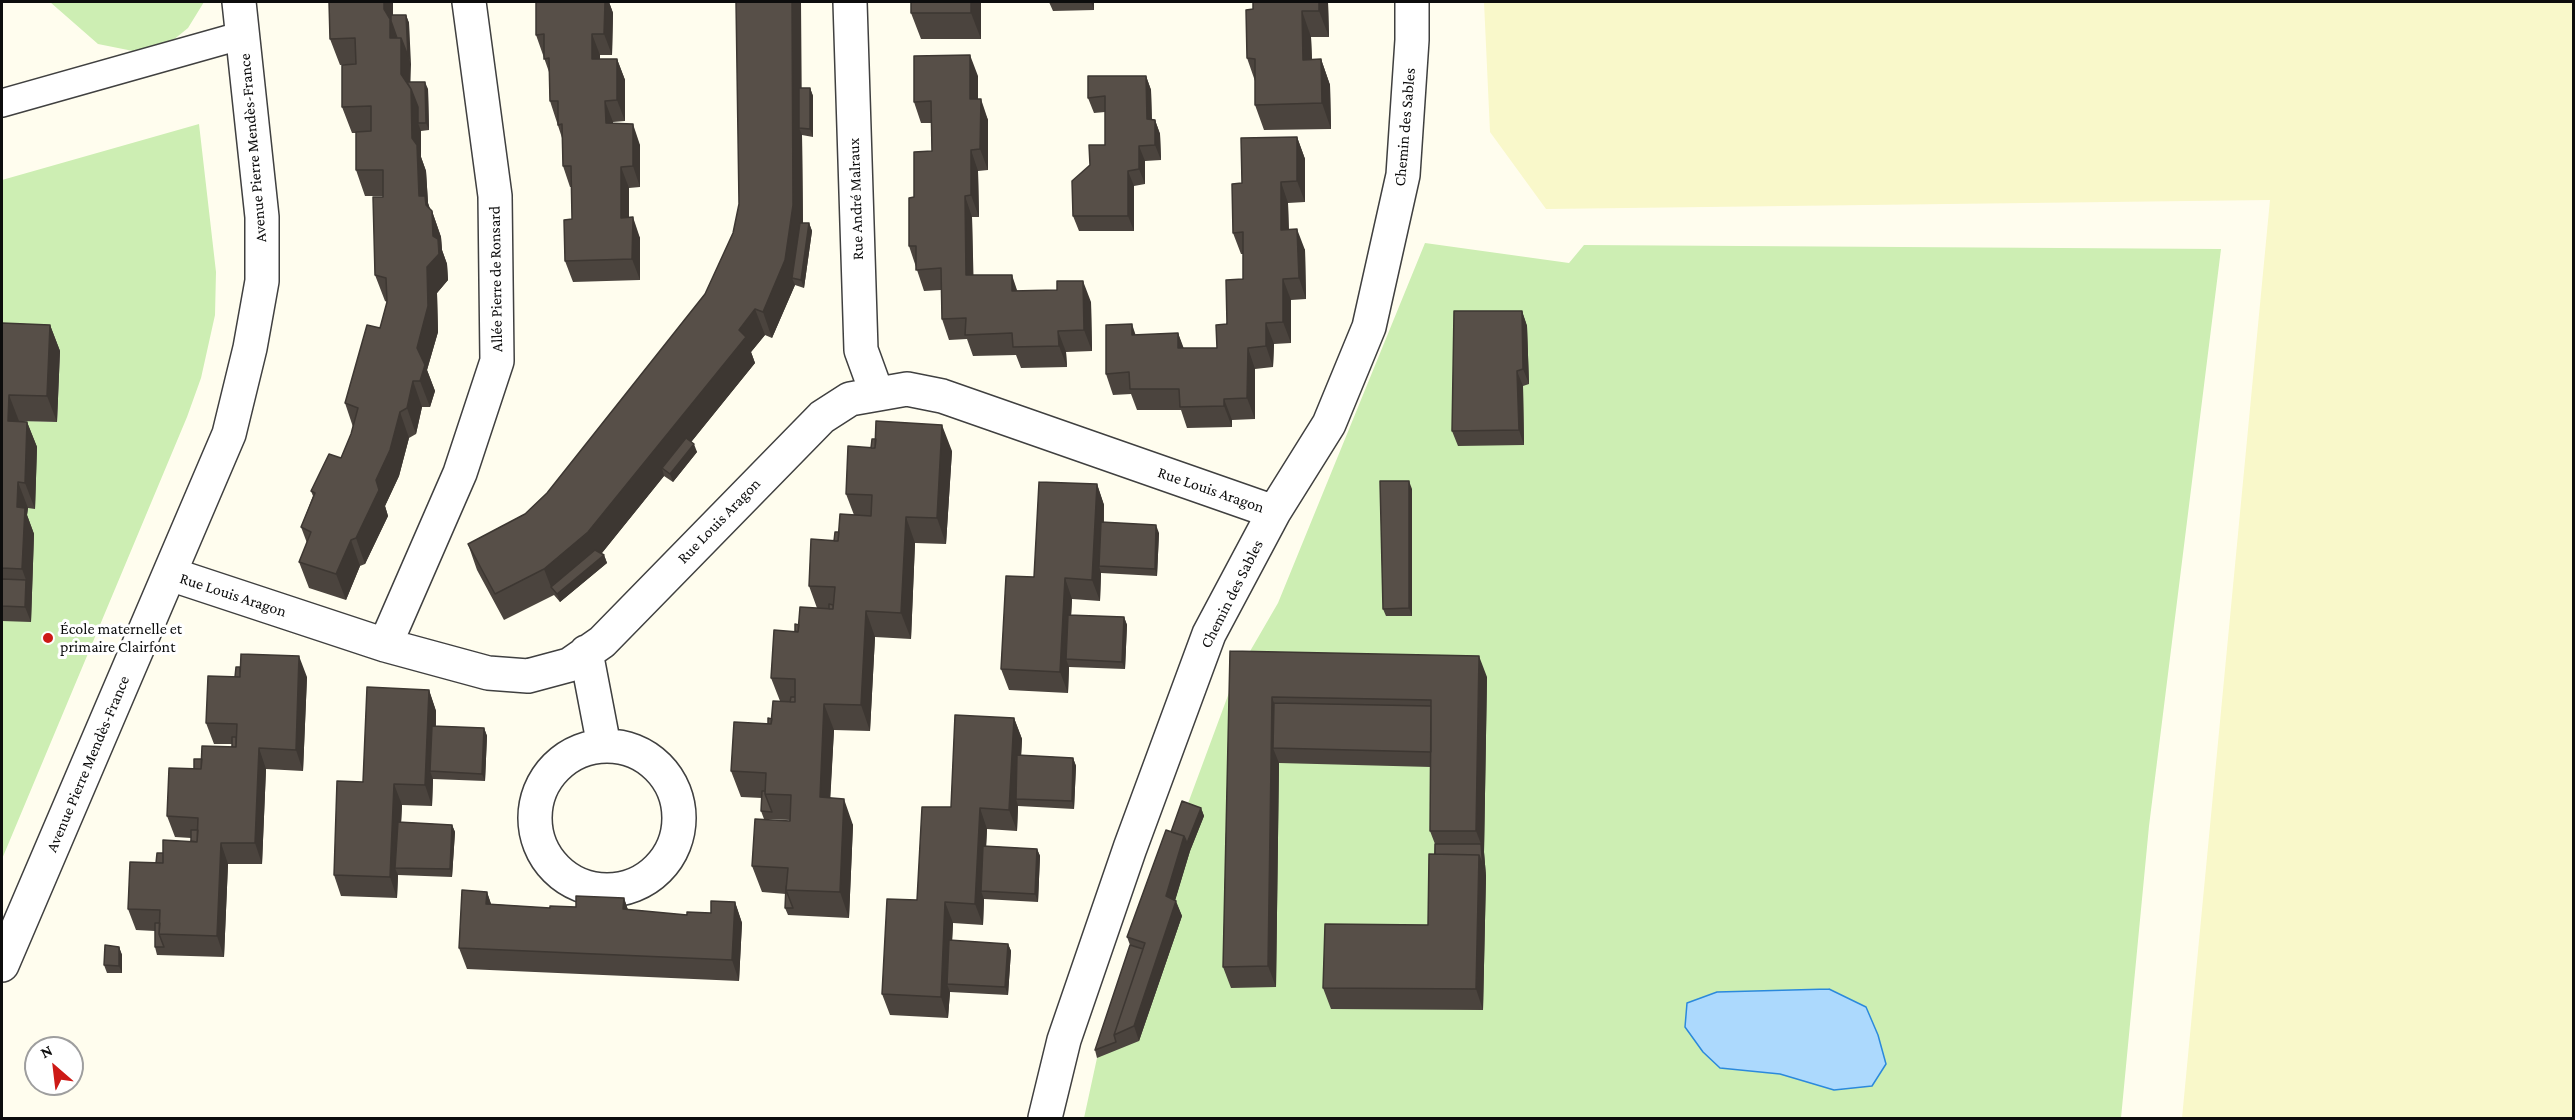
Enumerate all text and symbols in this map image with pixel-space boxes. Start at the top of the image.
street label: Avenue Pierre Mendès-France [235,53,271,243]
street label: Chemin des Sables [1390,67,1420,187]
street label: Rue André Malraux [844,138,868,260]
street label: Allée Pierre de Ronsard [485,206,507,352]
street label: Rue Louis Aragon [1155,463,1267,517]
street label: Rue Louis Aragon [673,474,765,568]
street label: Chemin des Sables [1196,537,1268,651]
street label: Rue Louis Aragon [177,569,289,621]
place label: École maternelle et primaire Clairfont [60,619,182,657]
marker: École maternelle et primaire Clairfont [41,631,55,645]
street label: Avenue Pierre Mendès-France [42,673,134,855]
north arrow [24,1036,84,1096]
text: N [37,1041,55,1061]

